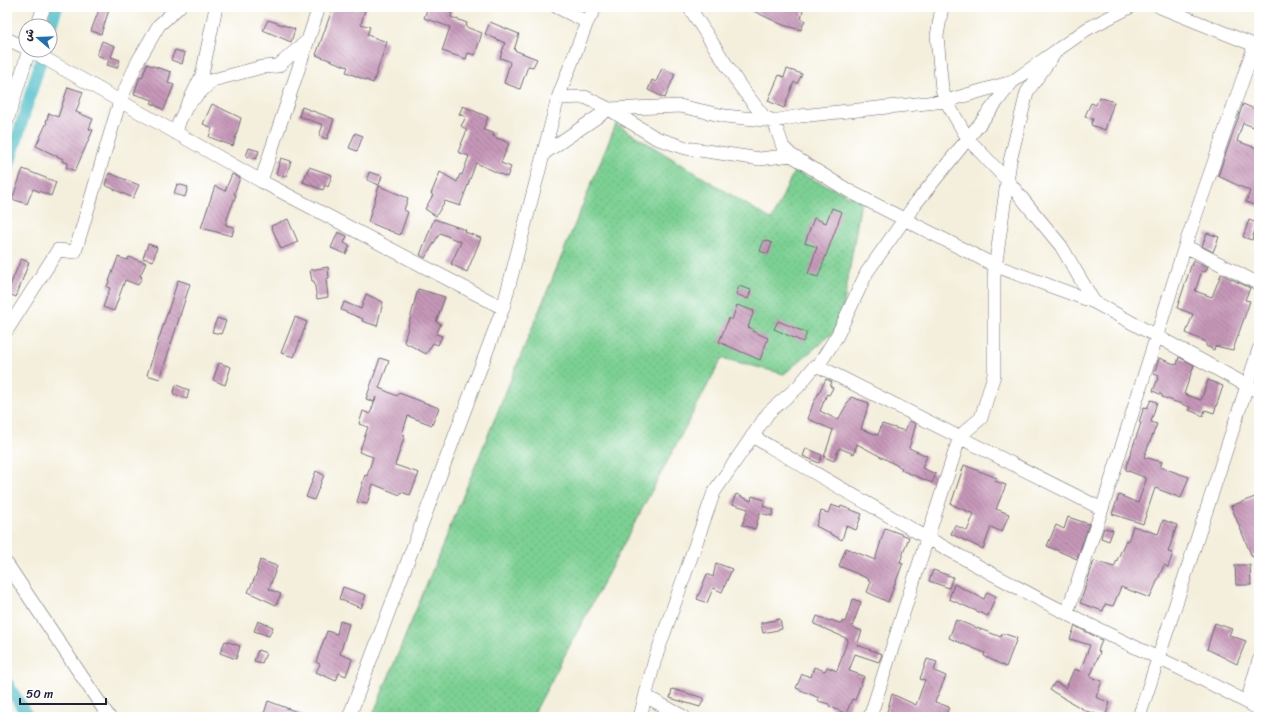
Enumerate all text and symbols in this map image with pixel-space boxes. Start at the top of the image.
north arrow [18,18,58,58]
text: ش [18,26,40,44]
scale bar [20,680,106,706]
text: 50 m [26,683,53,705]

